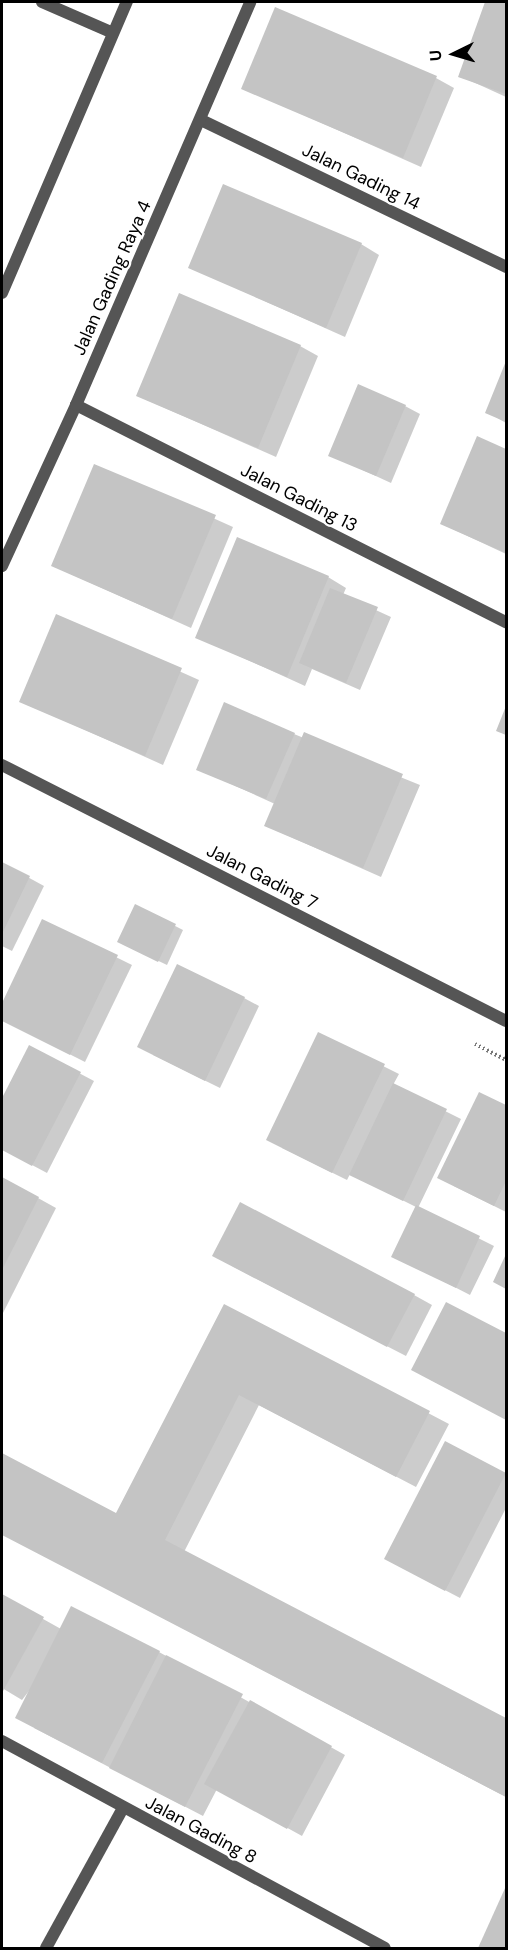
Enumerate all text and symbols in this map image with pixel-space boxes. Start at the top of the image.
north arrow [424,24,484,84]
text: U [425,49,447,62]
street label: Jalan Gading 14 [299,139,423,215]
street label: Jalan Gading Raya 4 [68,197,156,359]
street label: Jalan Gading 13 [237,459,361,537]
street label: Jalan Gading 7 [203,840,321,914]
street label: Jalan Gading 8 [142,1792,260,1868]

